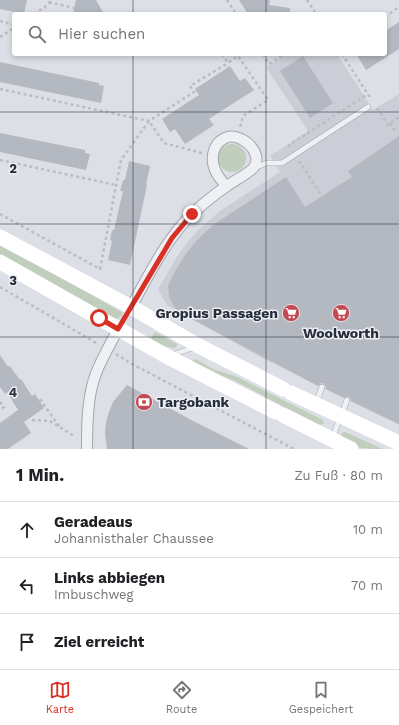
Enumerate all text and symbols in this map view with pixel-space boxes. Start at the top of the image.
search box [12,12,387,56]
icon: search [26,23,48,45]
text: Hier suchen [58,25,145,43]
text: 2 [9,161,17,176]
route end [183,205,201,223]
text: 3 [9,273,17,288]
supermarket icon: Gropius Passagen [281,303,301,323]
supermarket icon: Woolworth [331,303,351,323]
place label: Gropius Passagen [155,305,278,321]
route start [90,309,108,327]
place label: Woolworth [303,325,379,341]
text: 4 [9,385,18,400]
bank icon: Targobank [134,392,154,412]
place label: Targobank [157,394,230,410]
text: 1 Min. [16,465,64,485]
text: Zu Fuß · 80 m [294,468,383,483]
text: Geradeaus [54,513,133,531]
icon: ahead [16,519,38,541]
text: 10 m [353,522,383,537]
text: Johannisthaler Chaussee [54,531,214,546]
text: Links abbiegen [54,569,165,587]
icon: left [16,575,38,597]
text: 70 m [351,578,383,593]
text: Imbuschweg [54,587,134,602]
icon: arrive [16,631,38,653]
text: Ziel erreicht [54,633,144,651]
tab: Karte [46,679,74,716]
tab: Route [166,679,197,716]
tab: Gespeichert [289,679,353,716]

